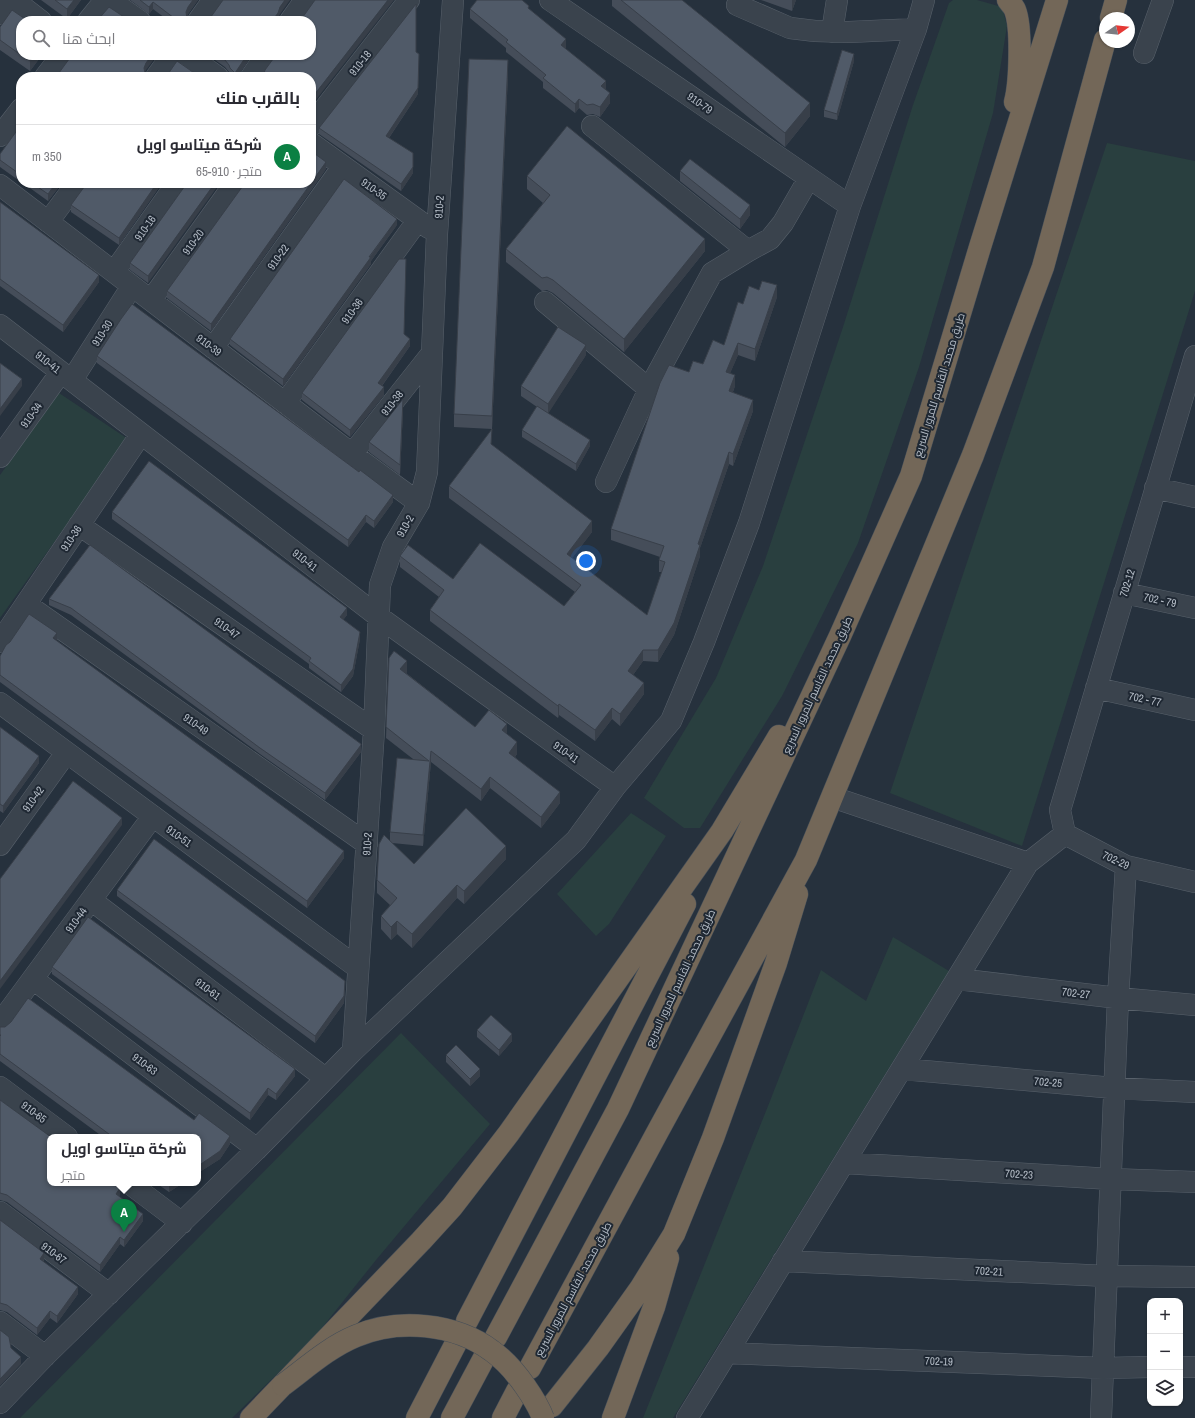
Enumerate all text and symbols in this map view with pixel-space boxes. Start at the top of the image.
north arrow [1099,12,1135,48]
search box [16,16,316,60]
icon: search [30,27,52,49]
text: ابحث هنا [62,28,116,49]
street label: 910-18 [346,48,374,78]
text: بالقرب منك [216,86,300,109]
street label: 910-79 [684,89,716,117]
text: شركة ميتاسو اويل [137,134,262,155]
text: 350 m [32,148,62,165]
text: A [283,148,291,165]
text: متجر · 910-65 [196,163,262,180]
street label: 910-35 [359,175,389,203]
street label: 910-2 [431,195,447,219]
street label: 910-16 [131,212,159,244]
street label: 910-20 [179,227,207,257]
street label: 910-22 [264,242,292,272]
street label: 910-36 [338,296,366,326]
street label: طريق محمد القاسم للمرور السريع [910,311,969,459]
street label: 910-30 [88,317,116,349]
street label: 910-39 [194,331,224,359]
street label: 910-41 [33,348,63,376]
street label: 910-38 [378,388,406,418]
street label: 910-34 [17,400,45,430]
street label: 910-2 [393,513,417,539]
street label: 910-36 [57,522,85,554]
street label: 910-41 [290,546,320,574]
your location [576,551,596,571]
street label: 702-12 [1116,568,1138,598]
street label: 702 - 79 [1142,590,1178,610]
street label: 910-47 [211,614,243,642]
street label: طريق محمد القاسم للمرور السريع [779,614,856,756]
street label: 702 - 77 [1127,689,1163,709]
street label: 910-49 [180,710,212,738]
street label: 910-41 [551,738,581,766]
street label: 910-42 [19,784,47,814]
street label: 910-51 [164,822,194,850]
street label: 910-2 [359,832,375,856]
street label: 702-29 [1100,848,1132,872]
street label: 910-44 [62,905,90,935]
street label: طريق محمد القاسم للمرور السريع [642,907,719,1049]
street label: 910-61 [193,975,223,1003]
street label: 702-27 [1061,984,1091,1002]
street label: 910-63 [130,1050,160,1078]
street label: 702-25 [1033,1074,1063,1090]
street label: 910-65 [19,1098,49,1126]
popup [47,1134,201,1186]
text: شركة ميتاسو اويل [61,1138,187,1159]
street label: 702-23 [1004,1166,1034,1182]
text: متجر [61,1167,85,1184]
pin: A [111,1199,137,1232]
street label: طريق محمد القاسم للمرور السريع [532,1219,615,1359]
street label: 910-67 [39,1239,69,1267]
street label: 702-21 [975,1263,1003,1279]
map controls [1147,1298,1183,1406]
button: + [1147,1298,1183,1334]
button: − [1147,1334,1183,1370]
street label: 702-19 [925,1354,953,1368]
button: layers [1147,1370,1183,1406]

